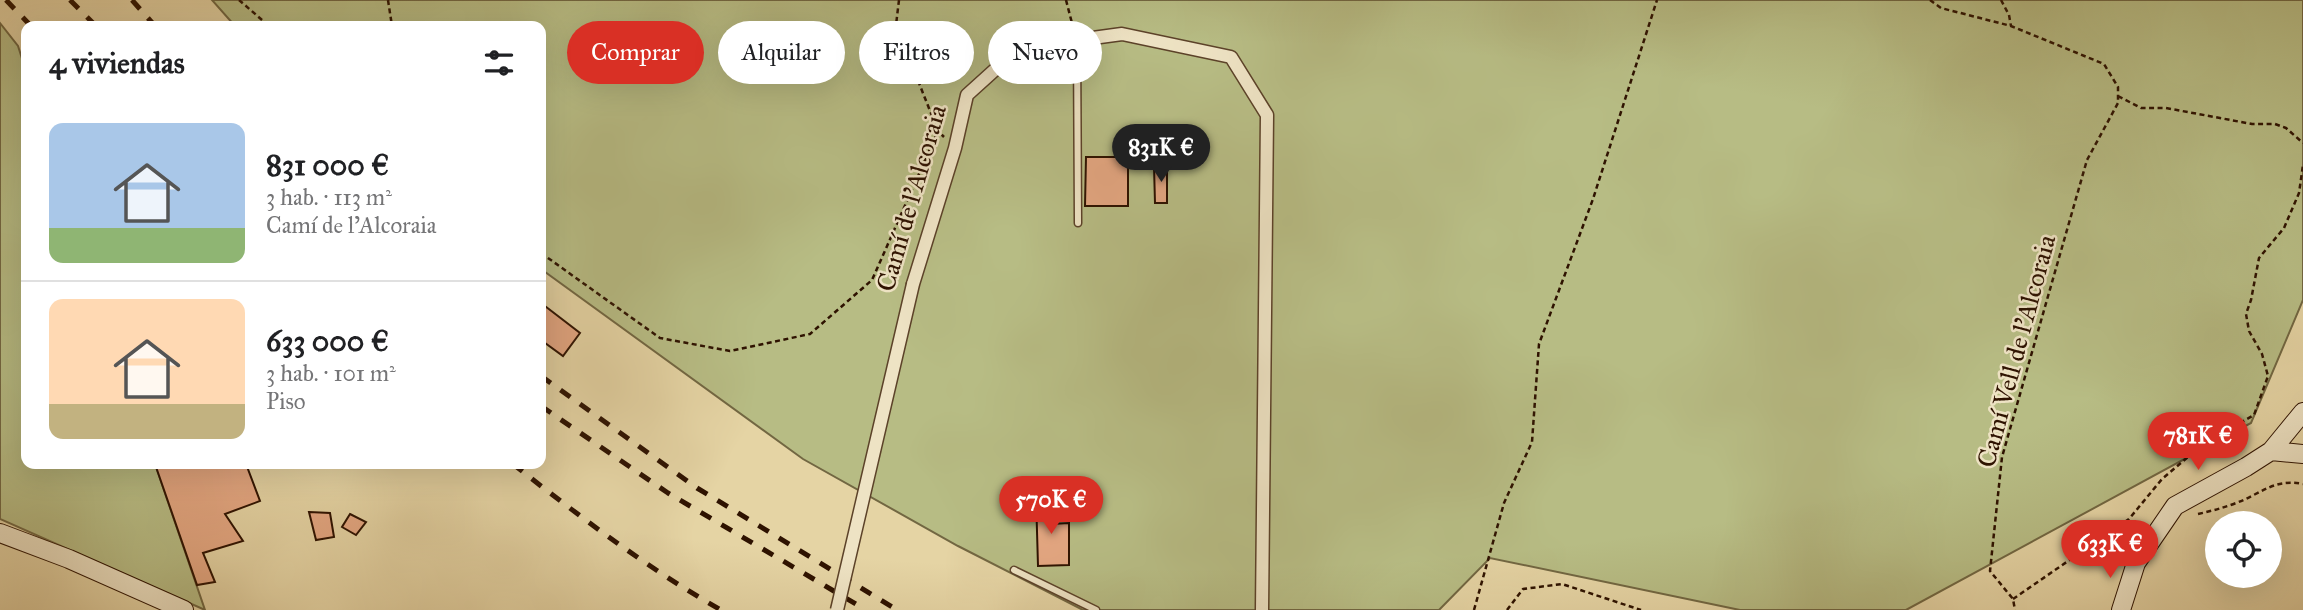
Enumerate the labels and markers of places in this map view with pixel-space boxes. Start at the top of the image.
pin: 831K € [1104,124,1218,184]
pin: 781K € [2141,412,2255,472]
pin: 570K € [994,476,1108,536]
pin: 633K € [2053,520,2167,580]

